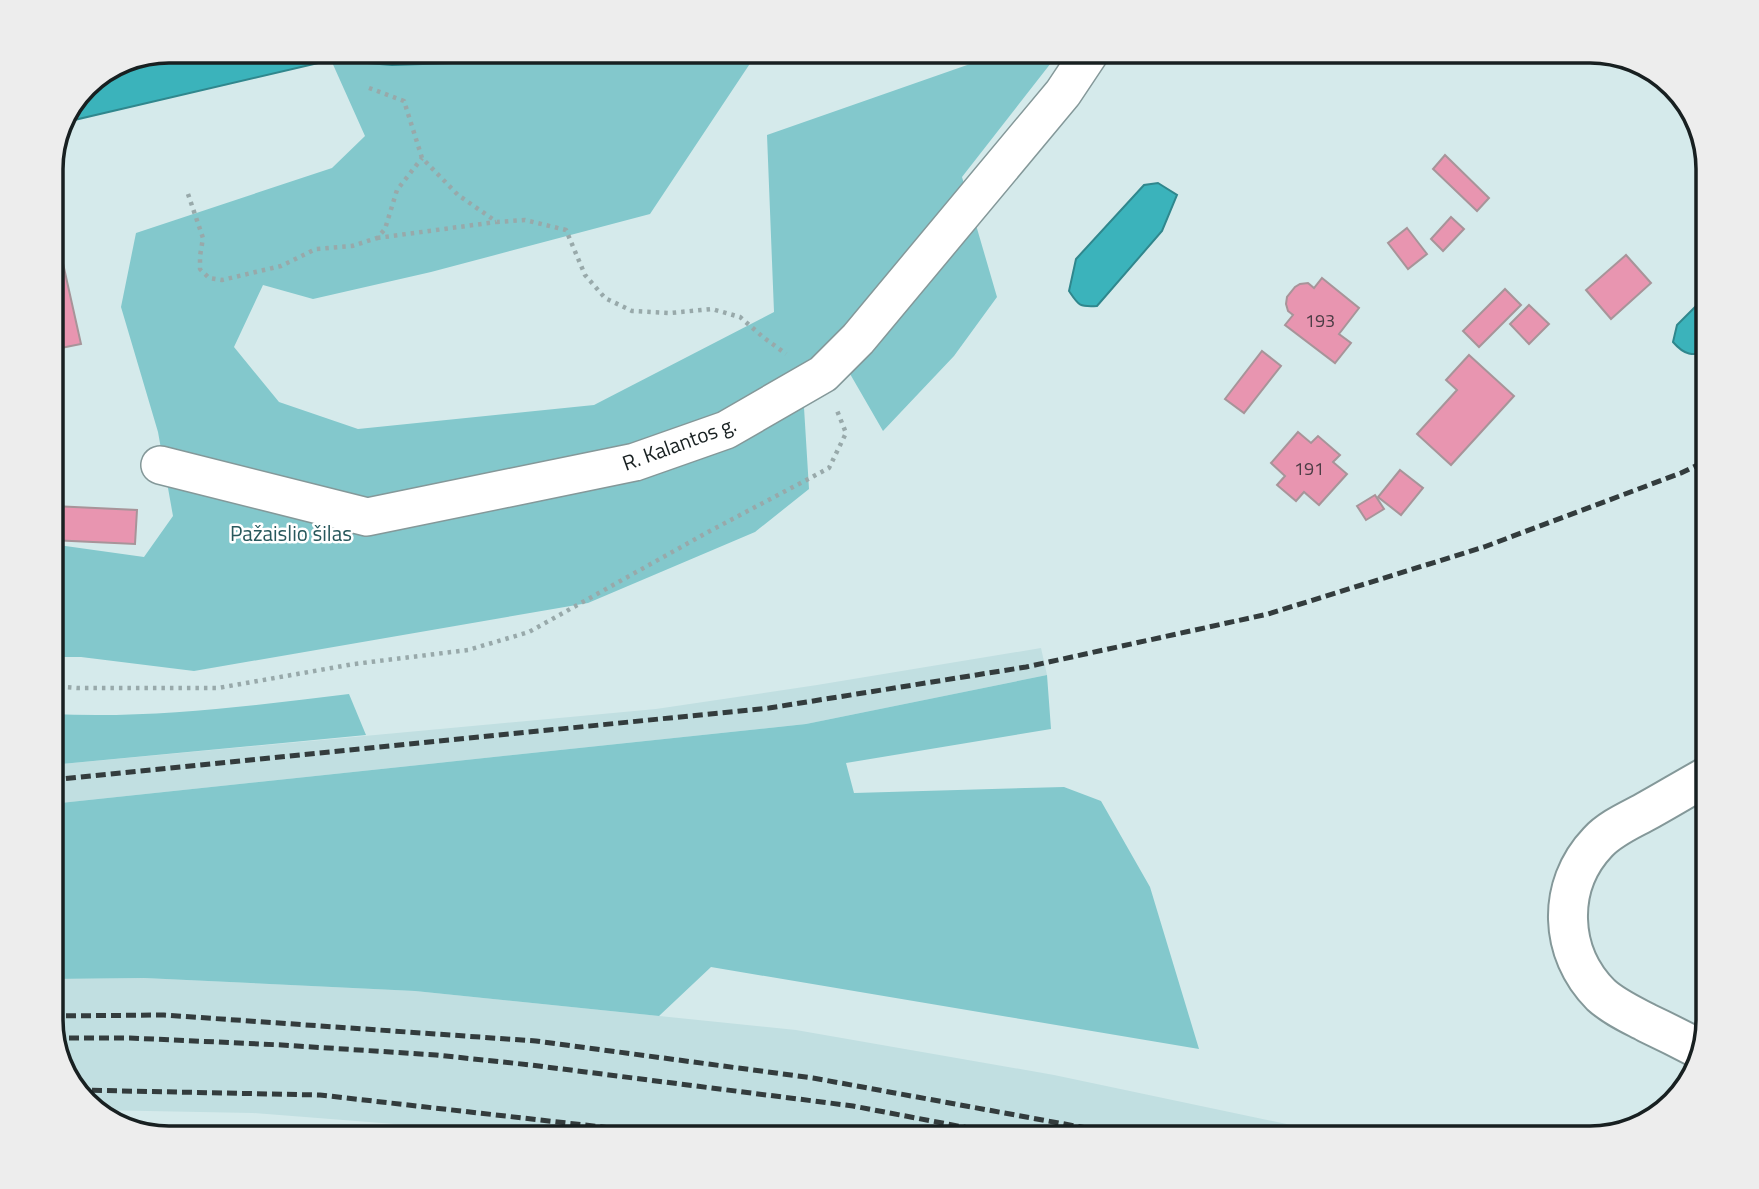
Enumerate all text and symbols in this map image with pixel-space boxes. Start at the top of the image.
house number: 193 [1305,307,1335,334]
street label: R. Kalantos g. [617,408,741,478]
house number: 191 [1294,455,1324,482]
park label: Pažaislio šilas [230,517,352,549]

